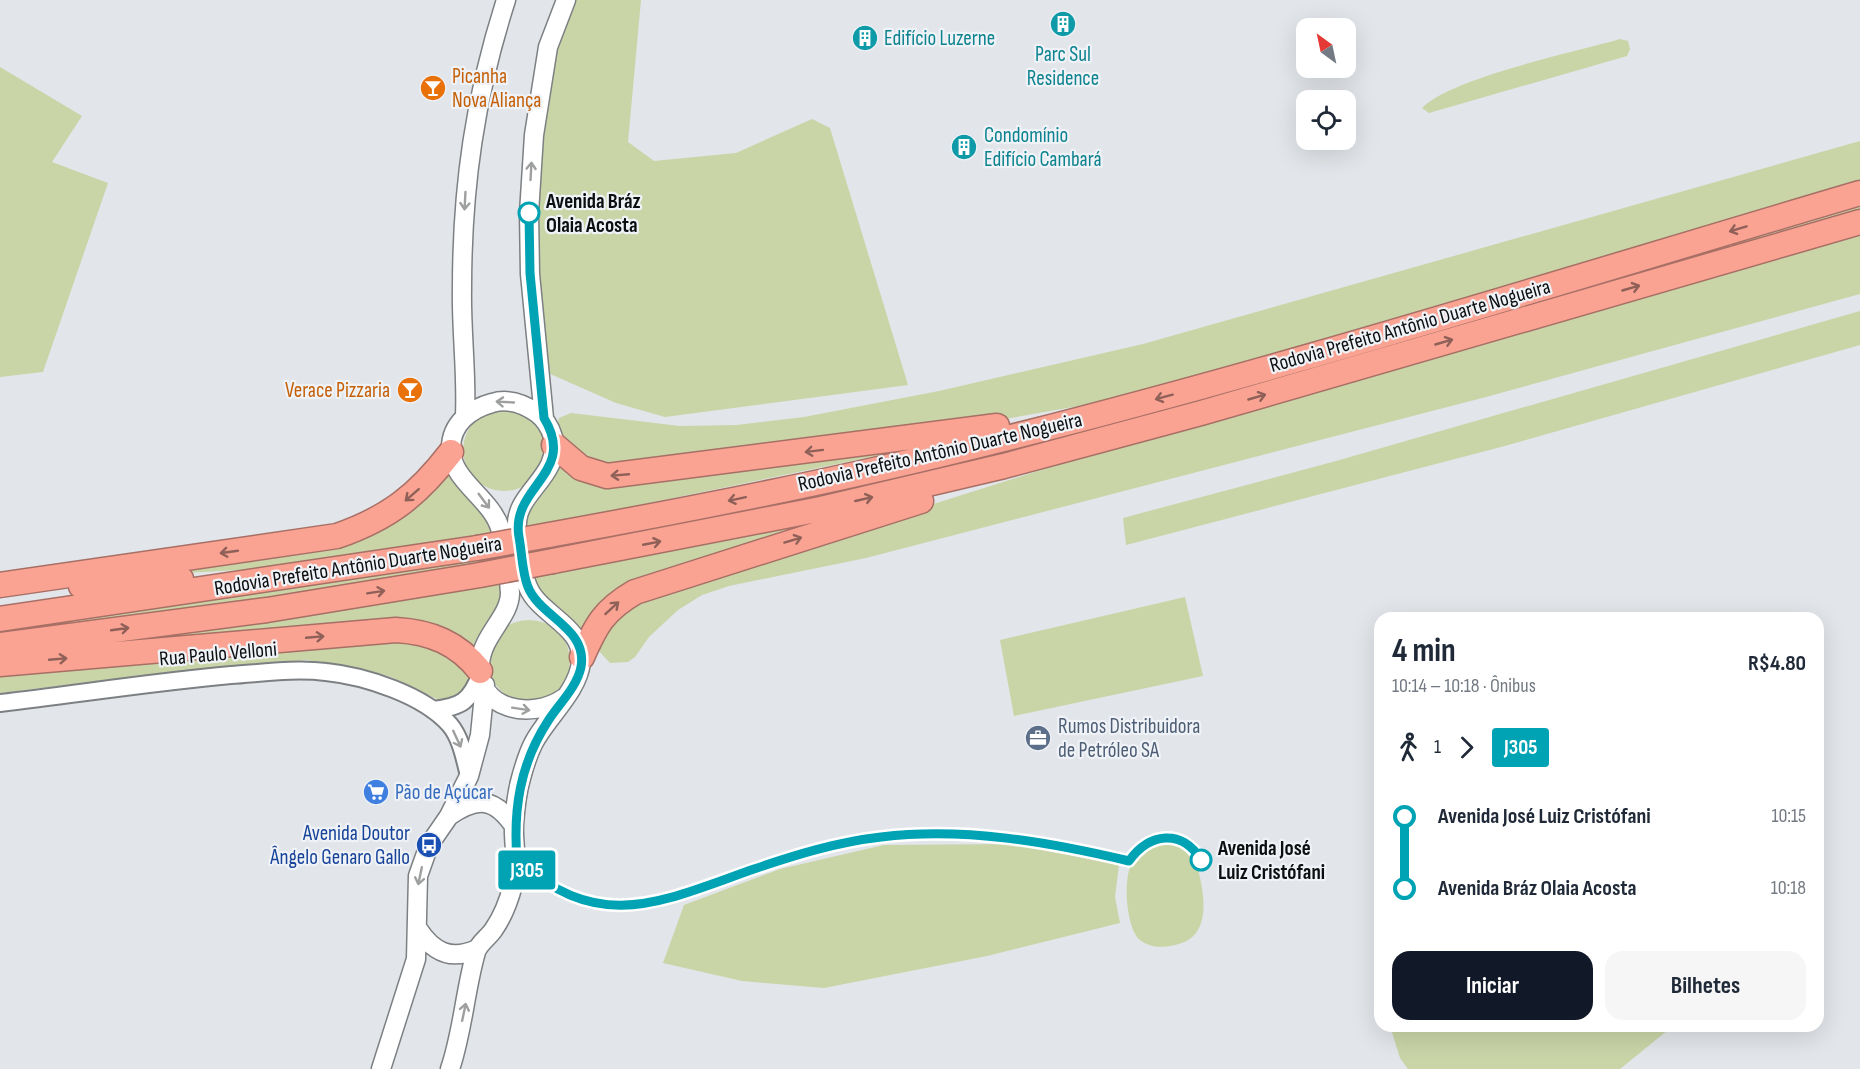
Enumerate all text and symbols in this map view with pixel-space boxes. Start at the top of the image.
building icon: Parc Sul Residence [1048,9,1078,39]
north arrow [1296,18,1356,78]
map controls [1296,18,1356,150]
building icon: Edifício Luzerne [850,23,880,53]
place label: Edifício Luzerne [884,26,995,51]
place label: Parc Sul Residence [1027,42,1099,91]
place label: Picanha Nova Aliança [452,64,541,113]
bar icon: Picanha Nova Aliança [418,73,448,103]
button: locate [1296,90,1356,150]
place label: Condomínio Edifício Cambará [984,123,1101,172]
building icon: Condomínio Edifício Cambará [949,132,979,162]
one-way arrow [526,162,537,182]
place label: Avenida Bráz Olaia Acosta [545,189,641,238]
one-way arrow [460,190,471,210]
marker: Avenida Bráz Olaia Acosta [518,202,540,224]
one-way arrow [1729,224,1748,235]
street label: Rodovia Prefeito Antônio Duarte Nogueira [1267,274,1553,378]
one-way arrow [1621,282,1640,293]
one-way arrow [1434,336,1453,347]
bar icon: Verace Pizzaria [395,375,425,405]
place label: Verace Pizzaria [285,378,390,403]
one-way arrow [1247,391,1266,402]
one-way arrow [1155,392,1174,403]
one-way arrow [496,397,515,408]
street label: Rodovia Prefeito Antônio Duarte Nogueira [796,407,1084,497]
one-way arrow [804,446,824,457]
one-way arrow [611,470,631,481]
one-way arrow [405,488,420,502]
one-way arrow [477,493,490,509]
one-way arrow [853,493,873,504]
one-way arrow [728,494,748,505]
street label: Rodovia Prefeito Antônio Duarte Nogueira [212,531,504,601]
one-way arrow [783,534,802,545]
one-way arrow [642,537,662,548]
one-way arrow [220,547,240,558]
one-way arrow [365,586,385,597]
one-way arrow [604,601,619,615]
one-way arrow [110,624,130,635]
one-way arrow [305,631,325,642]
text: 4 min [1392,631,1456,671]
street label: Rua Paulo Velloni [158,636,278,672]
text: R$4.80 [1748,650,1806,677]
one-way arrow [48,653,68,664]
text: 10:14 – 10:18 · Ônibus [1392,674,1536,698]
one-way arrow [511,704,530,715]
place label: Rumos Distribuidora de Petróleo SA [1058,714,1200,763]
office icon: Rumos Distribuidora de Petróleo SA [1023,723,1053,753]
one-way arrow [451,730,463,748]
icon: walk [1392,731,1425,764]
icon: forward [1450,731,1483,764]
text: 1 [1434,735,1441,759]
text: J305 [1504,735,1537,760]
supermarket icon: Pão de Açúcar [361,777,391,807]
place label: Pão de Açúcar [395,780,493,805]
text: Avenida José Luiz Cristófani [1438,803,1651,830]
text: 10:15 [1772,804,1806,828]
place label: Avenida Doutor Ângelo Genaro Gallo [269,821,410,870]
bus stop icon: Avenida Doutor Ângelo Genaro Gallo [414,830,444,860]
place label: Avenida José Luiz Cristófani [1217,836,1325,885]
marker: Avenida José Luiz Cristófani [1190,849,1212,871]
line badge: J305 [485,850,569,890]
text: J305 [510,858,544,883]
one-way arrow [414,866,425,885]
text: Avenida Bráz Olaia Acosta [1438,875,1637,902]
text: 10:18 [1771,876,1806,900]
button: Iniciar [1392,951,1593,1020]
button: Bilhetes [1605,951,1806,1020]
one-way arrow [459,1003,470,1023]

